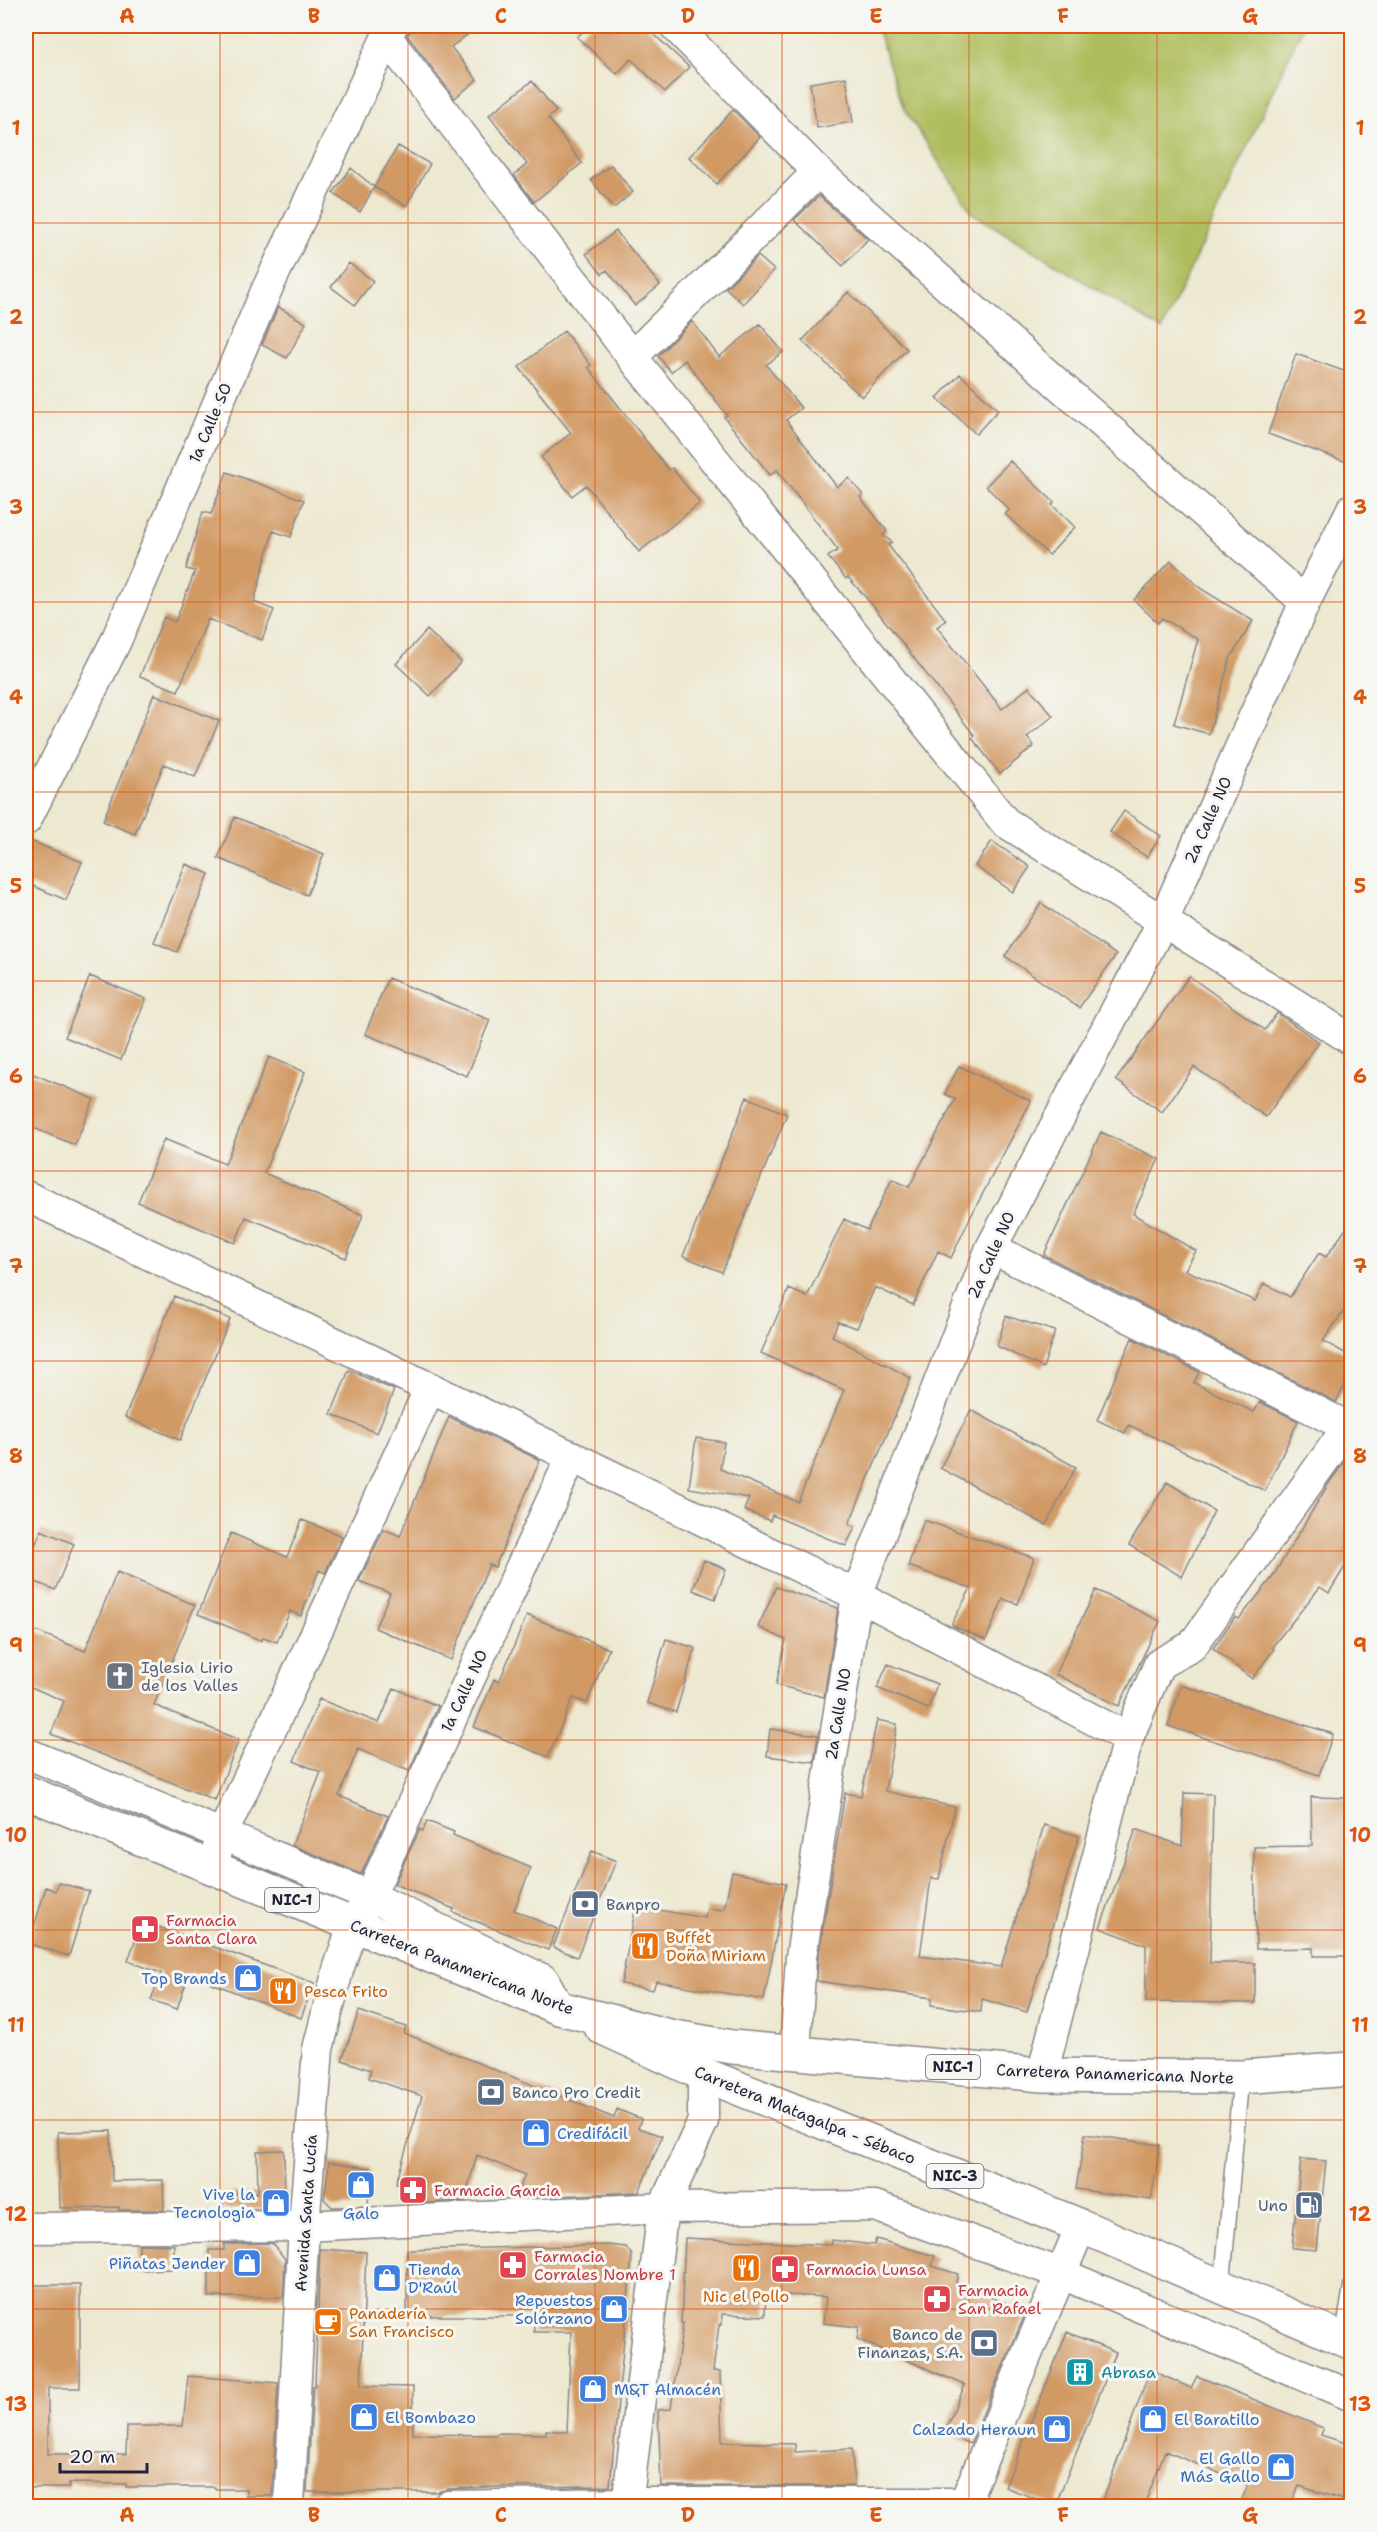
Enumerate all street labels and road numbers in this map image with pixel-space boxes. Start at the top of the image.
street label: 1a Calle SO [184,380,236,466]
street label: 2a Calle NO [1179,773,1237,867]
street label: 2a Calle NO [962,1208,1020,1302]
street label: 1a Calle NO [436,1646,492,1736]
street label: 2a Calle NO [820,1666,856,1762]
road number: NIC-1 [265,1888,319,1912]
street label: Carretera Panamericana Norte [347,1915,577,2019]
road number: NIC-1 [926,2055,980,2079]
street label: Carretera Panamericana Norte [996,2059,1234,2089]
street label: Carretera Matagalpa - Sébaco [691,2061,919,2169]
street label: Avenida Santa Lucía [290,2134,322,2292]
road number: NIC-3 [926,2164,984,2188]

